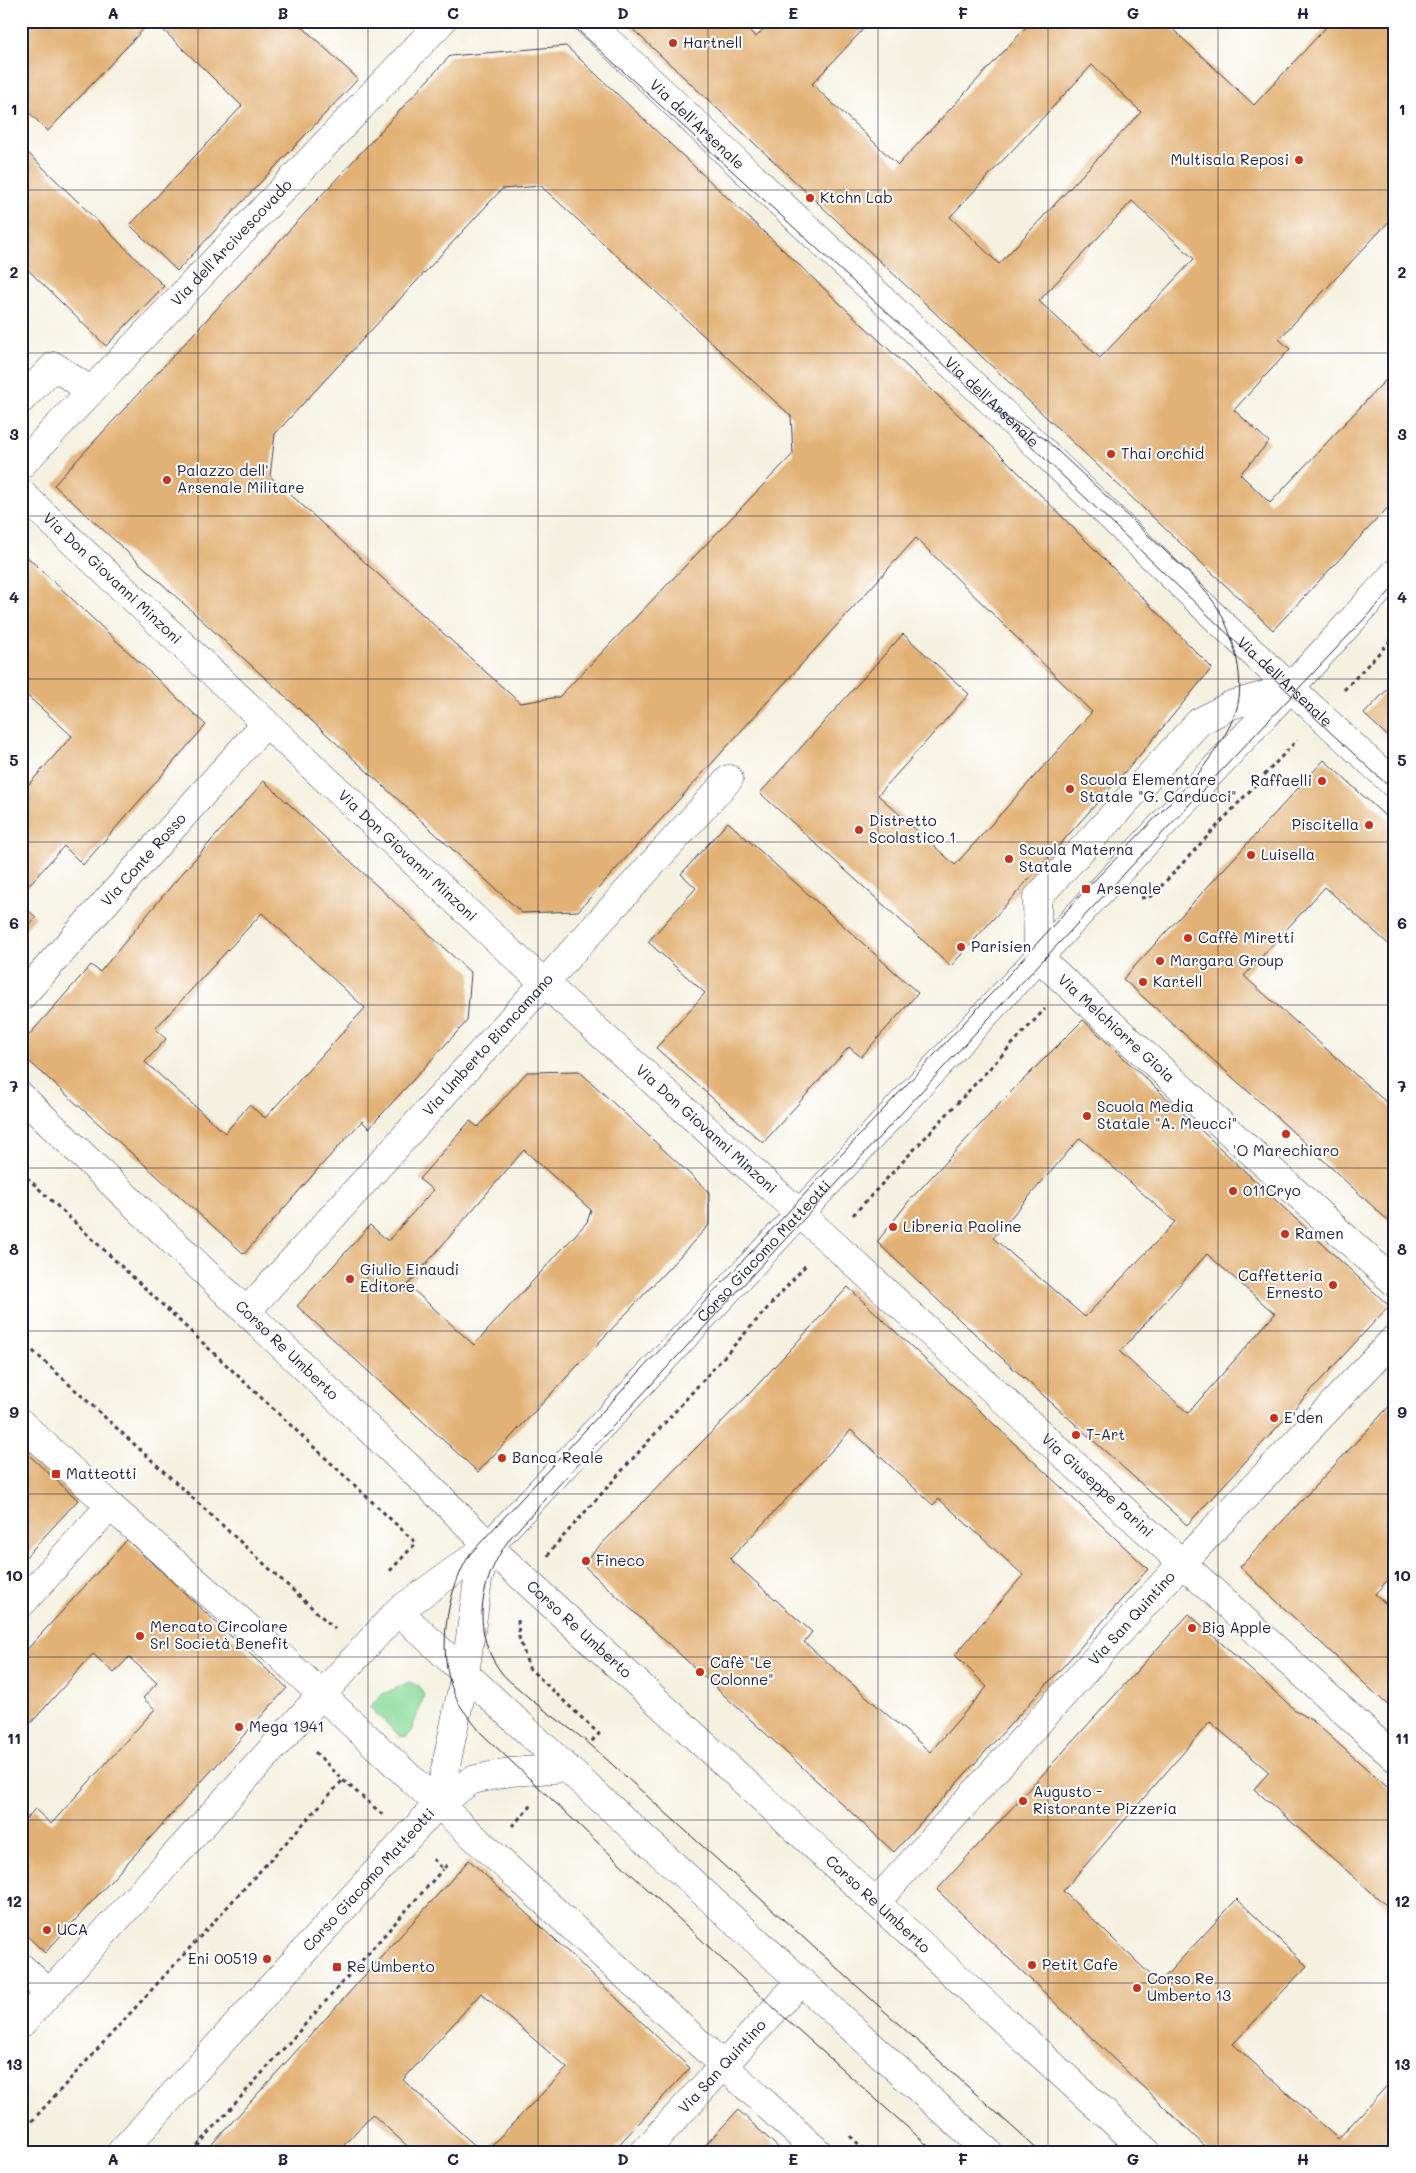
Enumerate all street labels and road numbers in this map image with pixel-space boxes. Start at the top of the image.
street label: Via dell'Arsenale [646,74,749,173]
street label: Via dell'Arcivescovado [166,175,296,310]
street label: Via dell'Arsenale [941,352,1044,451]
street label: Via Don Giovanni Minzoni [39,508,187,648]
street label: Via dell'Arsenale [1233,632,1337,731]
street label: Via Don Giovanni Minzoni [334,785,482,925]
street label: Via Conte Rosso [96,808,190,910]
street label: Via Umberto Biancamano [418,969,557,1120]
street label: Via Melchiorre Gioia [1054,969,1180,1086]
street label: Via Don Giovanni Minzoni [632,1059,782,1197]
street label: Corso Giacomo Matteotti [692,1176,834,1326]
street label: Corso Re Umberto [232,1296,344,1404]
street label: Via Giuseppe Parini [1038,1428,1158,1541]
street label: Via San Quintino [1083,1566,1179,1669]
street label: Corso Re Umberto [523,1575,636,1682]
street label: Corso Giacomo Matteotti [298,1803,439,1955]
street label: Corso Re Umberto [822,1850,935,1957]
street label: Via San Quintino [674,2015,770,2117]

